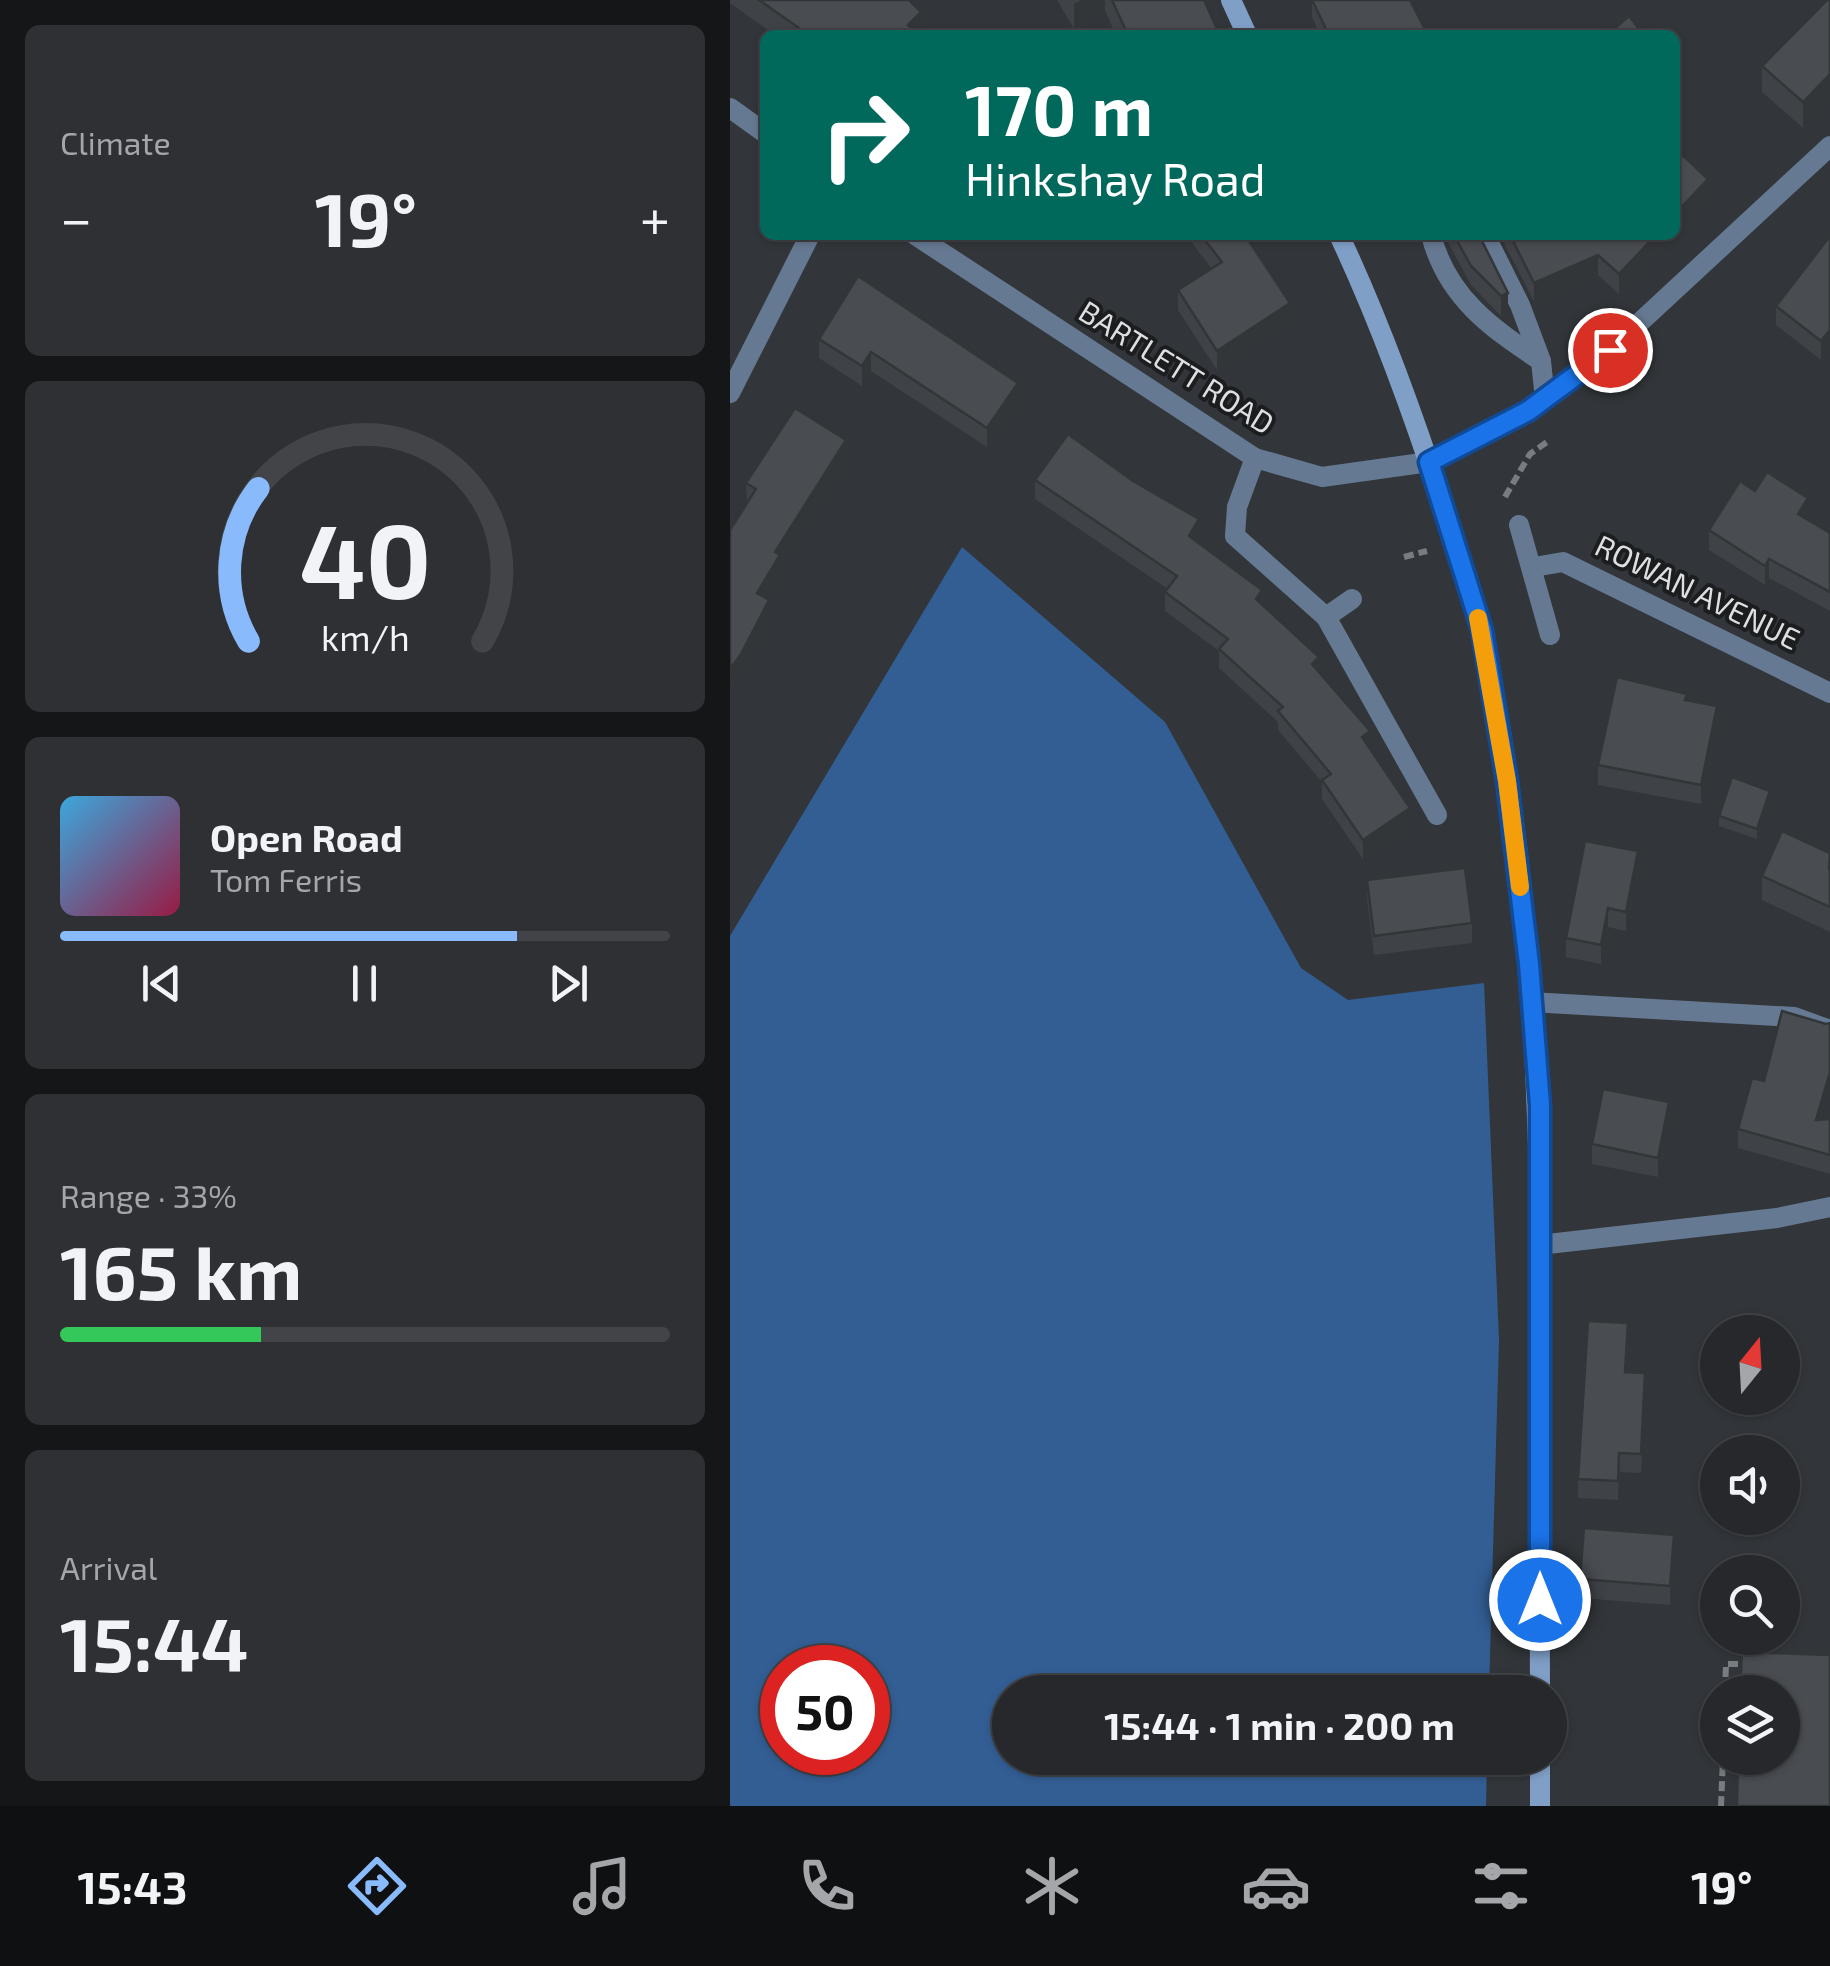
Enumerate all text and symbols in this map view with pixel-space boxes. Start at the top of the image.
text: 170 m [965,66,1153,150]
icon: right [800,70,930,200]
text: Climate [60,123,171,161]
text: Hinkshay Road [965,151,1265,205]
text: 19° [315,172,417,262]
text: − [60,184,92,250]
text: + [640,184,670,250]
street label: BARTLETT ROAD [1073,292,1281,441]
pin [1568,308,1653,393]
icon: arrive [1583,323,1638,378]
text: 40 [299,495,431,620]
street label: ROWAN AVENUE [1590,526,1806,656]
text: km/h [321,615,409,658]
text: Open Road [210,814,403,860]
text: Tom Ferris [210,860,362,898]
icon: previous [134,956,189,1011]
icon: pause [337,956,392,1011]
icon: next [541,956,596,1011]
text: Range · 33% [60,1176,237,1214]
text: 165 km [60,1225,302,1315]
north arrow [1700,1315,1800,1415]
map controls [1700,1315,1800,1775]
button: sound [1700,1435,1800,1535]
text: Arrival [60,1548,157,1586]
position arrow [1488,1548,1592,1652]
button: search [1700,1555,1800,1655]
text: 15:44 [60,1597,249,1687]
speed limit sign: 50 [760,1645,890,1775]
button: layers [1700,1675,1800,1775]
text: 15:44 · 1 min · 200 m [1104,1702,1455,1748]
icon: directions [342,1851,412,1921]
icon: music [567,1851,637,1921]
icon: phone [792,1851,862,1921]
icon: climate [1017,1851,1087,1921]
icon: car [1241,1851,1311,1921]
icon: filters [1466,1851,1536,1921]
text: 15:43 [77,1859,187,1913]
text: 19° [1691,1859,1752,1913]

